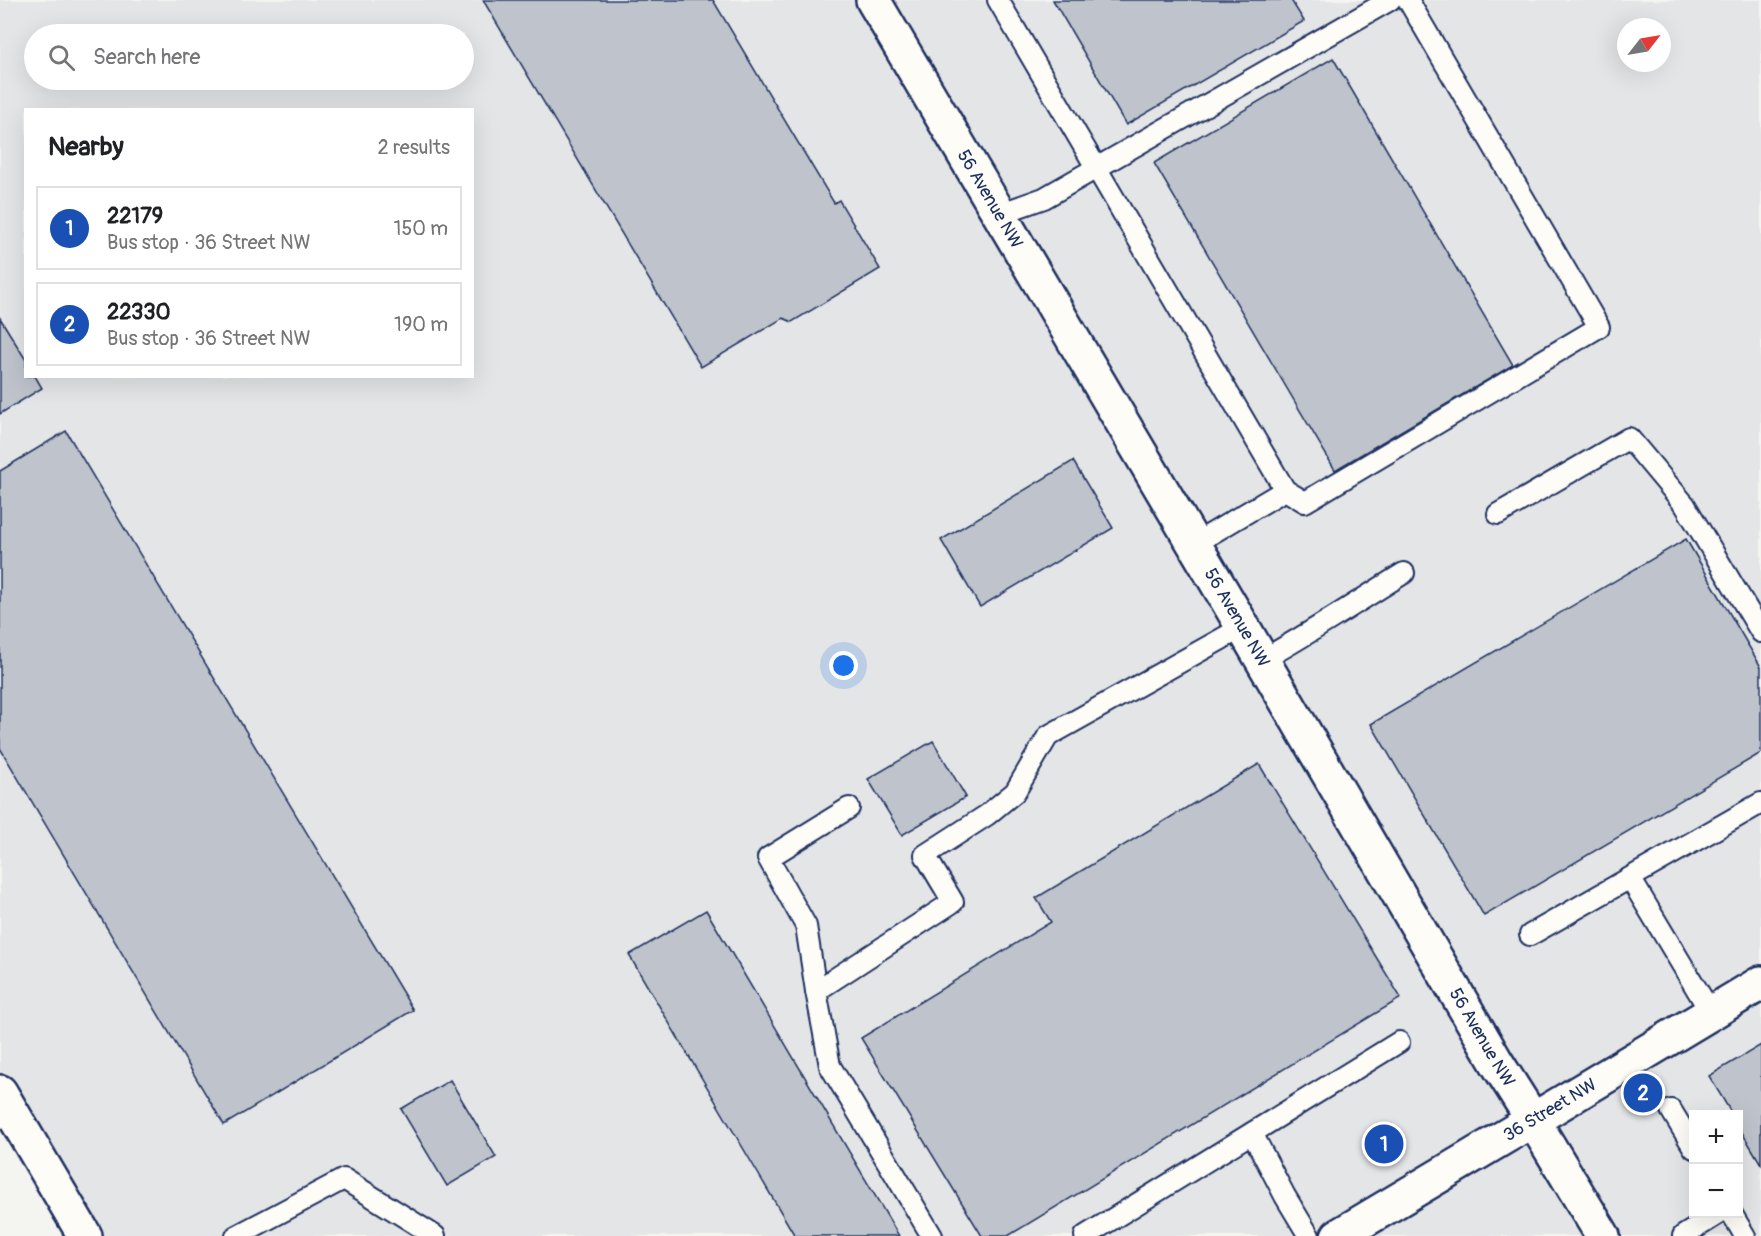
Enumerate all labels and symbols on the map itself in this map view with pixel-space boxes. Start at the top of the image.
north arrow [1617,18,1671,72]
street label: 56 Avenue NW [952,145,1029,253]
street label: 56 Avenue NW [1199,564,1275,671]
your location [829,651,858,680]
street label: 56 Avenue NW [1444,984,1521,1091]
pin: 2 [1624,1070,1662,1116]
street label: 36 Street NW [1499,1073,1601,1147]
pin: 1 [1364,1122,1404,1166]

